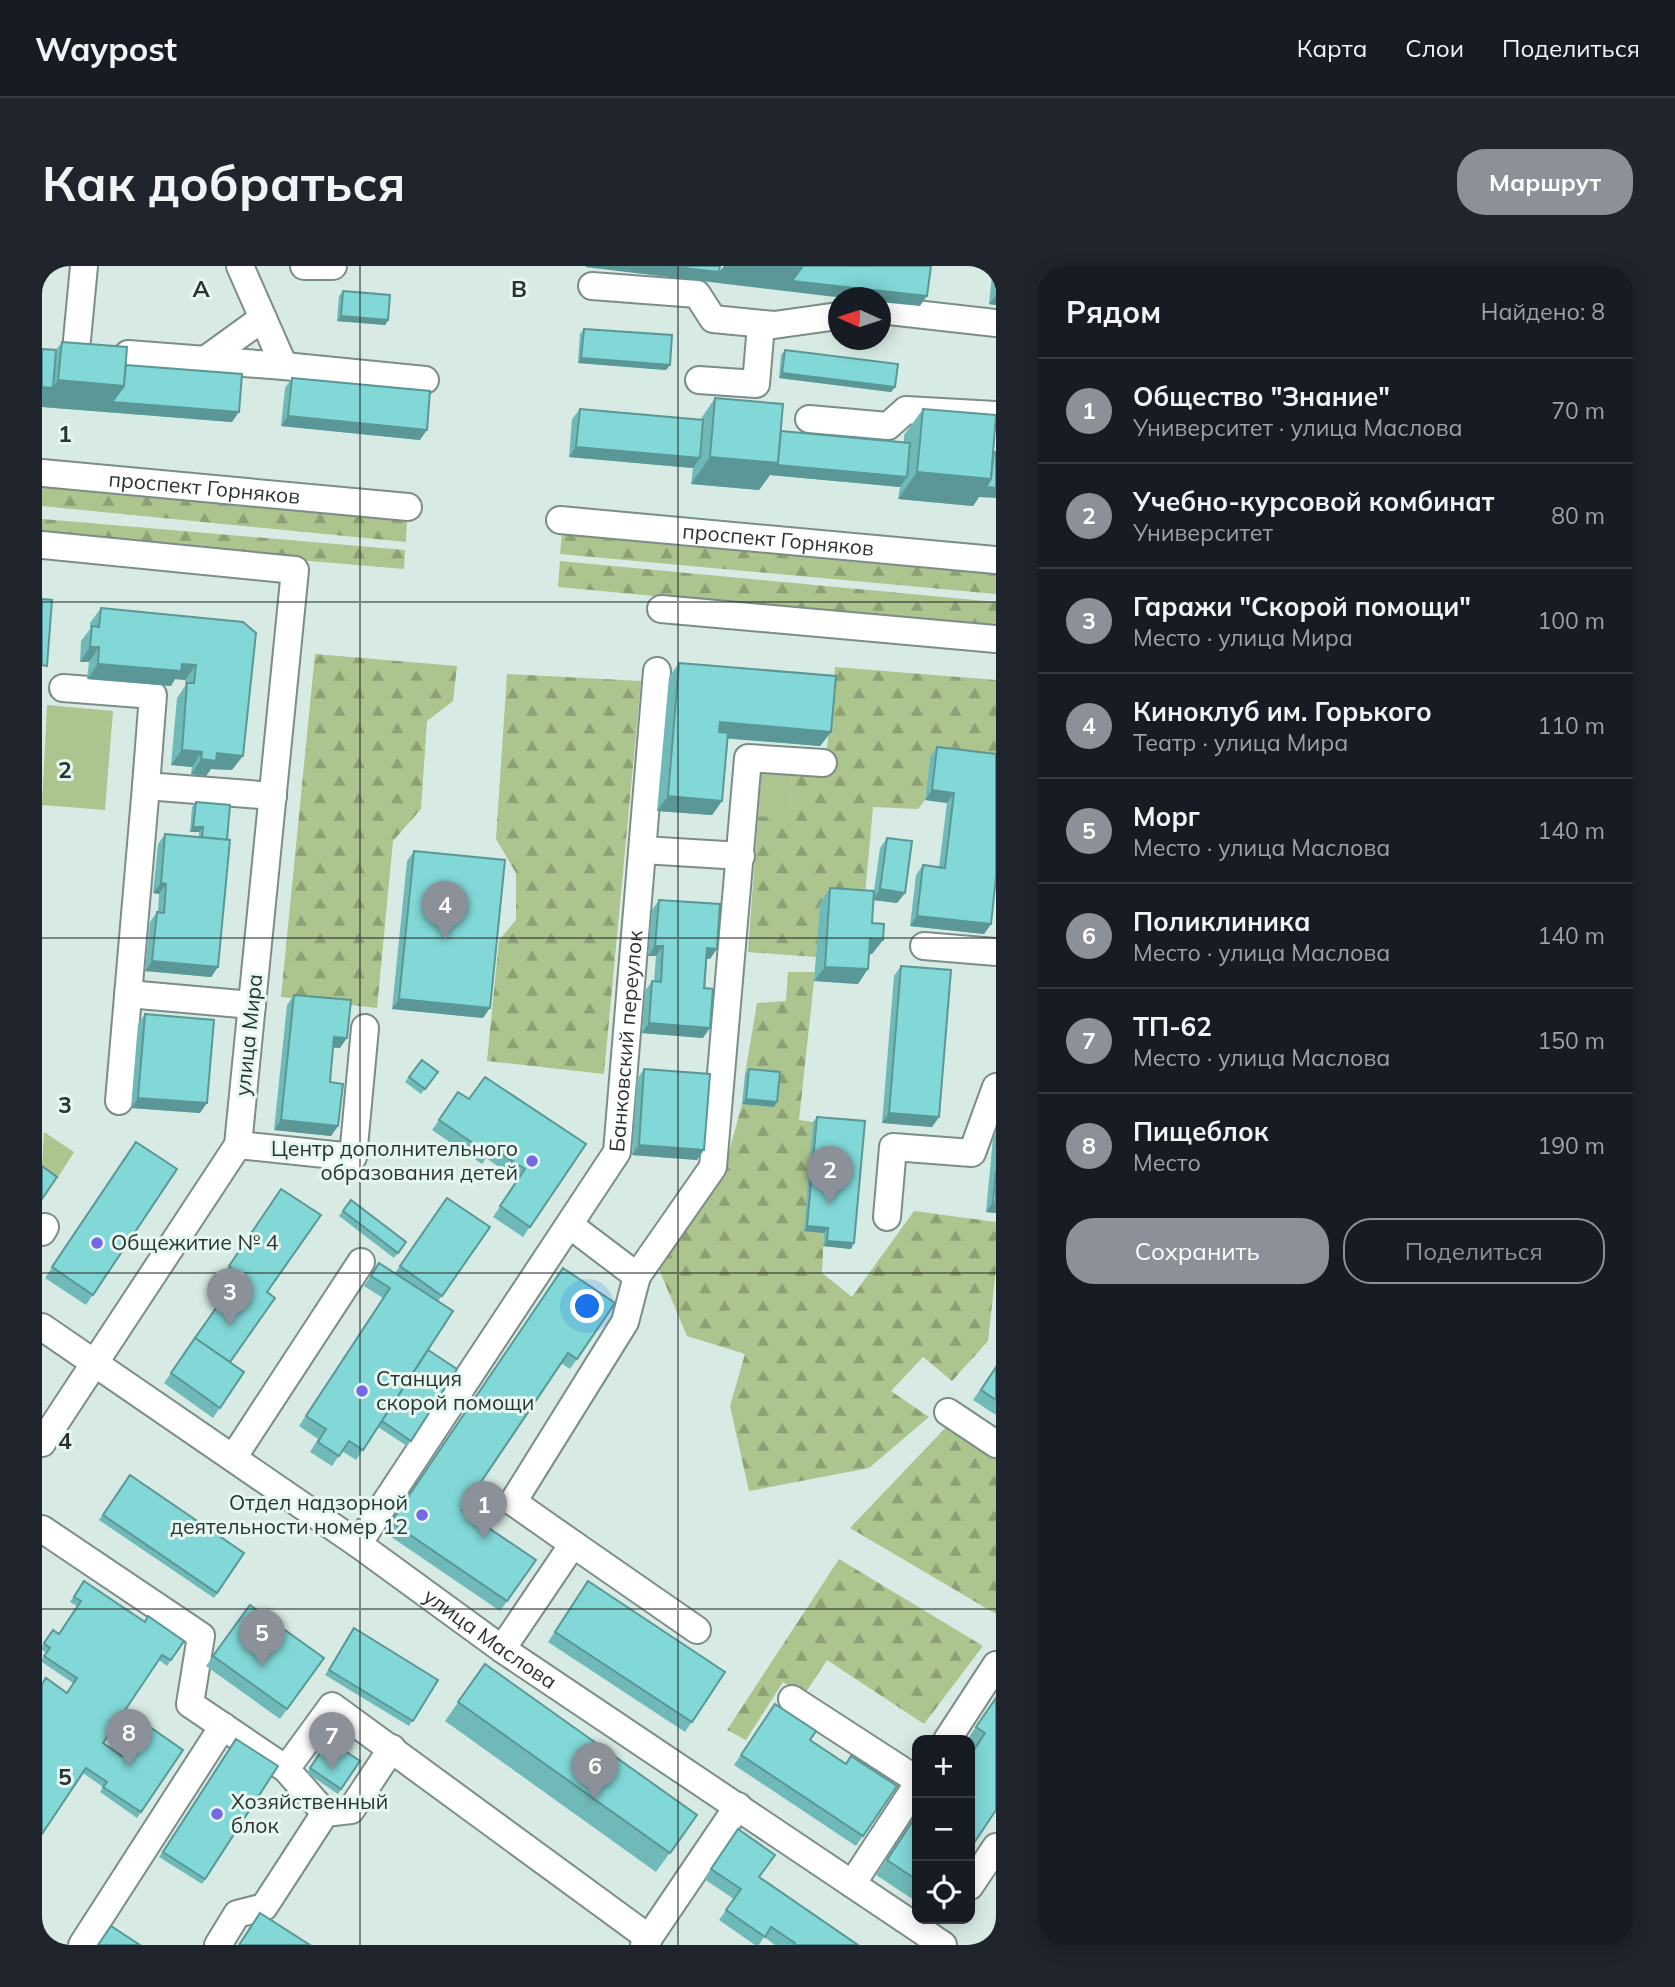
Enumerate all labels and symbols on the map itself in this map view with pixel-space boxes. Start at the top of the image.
text: A [192,274,210,303]
text: B [511,274,527,303]
north arrow [828,287,891,350]
text: 1 [58,419,72,448]
street label: проспект Горняков [108,465,301,509]
street label: проспект Горняков [681,517,875,561]
text: 2 [58,755,72,784]
pin: 4 [422,881,468,939]
street label: Банковский переулок [603,929,647,1153]
street label: улица Мира [229,972,267,1097]
text: 3 [58,1090,72,1119]
place label: Центр дополнительного образования детей [271,1135,518,1185]
pin: 2 [807,1146,853,1204]
marker: Центр дополнительного образования детей [524,1153,540,1169]
place label: Общежитие № 4 [111,1229,279,1255]
marker: Общежитие № 4 [89,1235,105,1251]
pin: 3 [207,1268,253,1326]
your location [570,1289,604,1323]
place label: Станция скорой помощи [376,1365,534,1415]
marker: Станция скорой помощи [354,1383,370,1399]
text: 4 [58,1426,72,1455]
pin: 1 [461,1481,507,1539]
place label: Отдел надзорной деятельности номер 12 [170,1489,408,1539]
marker: Отдел надзорной деятельности номер 12 [414,1507,430,1523]
street label: улица Маслова [419,1582,562,1694]
pin: 5 [239,1609,285,1667]
pin: 8 [106,1709,152,1767]
pin: 7 [309,1712,355,1770]
pin: 6 [572,1742,618,1800]
text: 5 [58,1762,72,1791]
place label: Хозяйственный блок [231,1788,388,1838]
marker: Хозяйственный блок [209,1806,225,1822]

